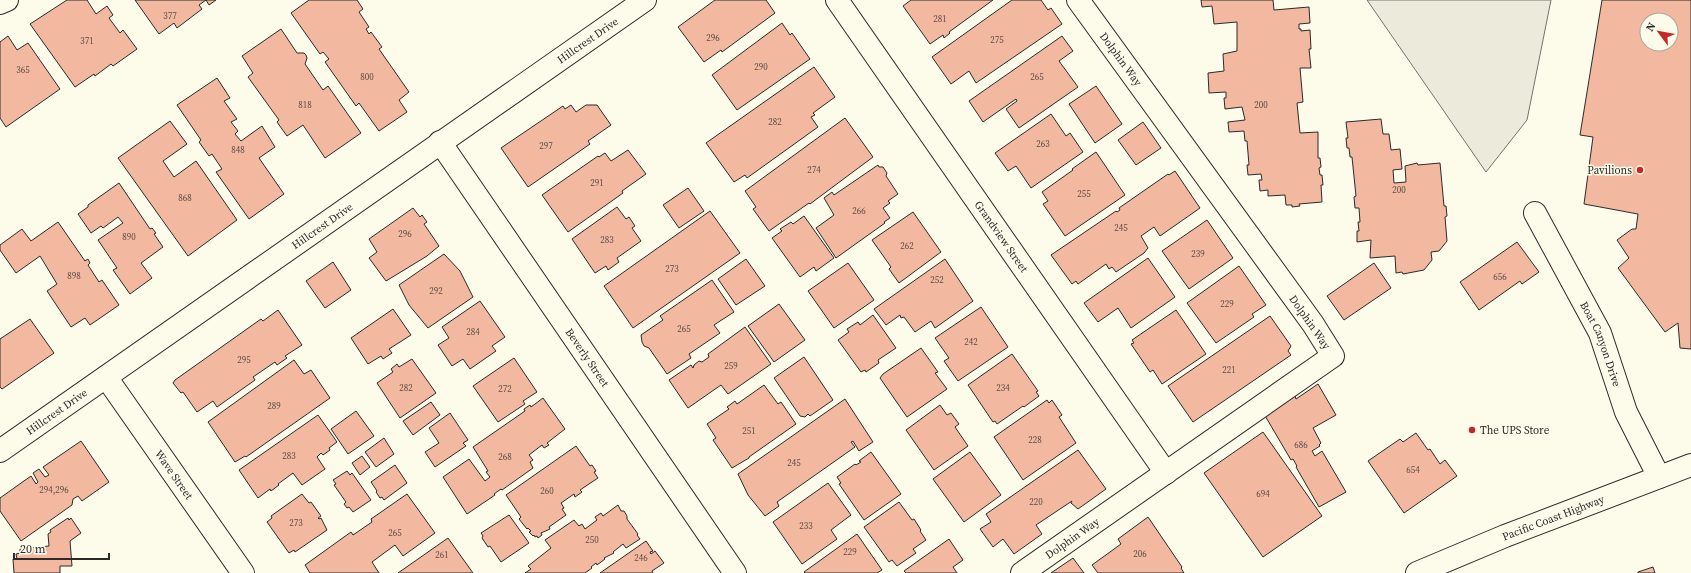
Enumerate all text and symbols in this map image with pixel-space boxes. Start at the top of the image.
house number: 377 [163,10,177,22]
north arrow [1639,12,1679,52]
house number: 281 [933,13,947,25]
street label: Hillcrest Drive [554,14,622,67]
text: N [1642,20,1659,34]
street label: Dolphin Way [1096,29,1145,89]
house number: 296 [706,32,720,44]
house number: 275 [990,34,1004,46]
house number: 371 [80,35,94,47]
house number: 290 [754,61,768,73]
house number: 365 [16,64,30,76]
house number: 800 [360,71,374,83]
house number: 265 [1030,71,1044,83]
house number: 818 [298,99,312,111]
house number: 200 [1254,99,1268,111]
house number: 282 [768,116,782,128]
house number: 263 [1036,138,1050,150]
house number: 297 [539,140,553,152]
house number: 848 [231,144,245,156]
place label: Pavilions [1587,163,1632,178]
house number: 274 [807,164,821,176]
marker: Pavilions [1635,165,1645,175]
house number: 291 [590,177,604,189]
house number: 200 [1392,184,1406,196]
house number: 255 [1077,188,1091,200]
house number: 868 [178,192,192,204]
street label: Grandview Street [971,198,1031,276]
street label: Hillcrest Drive [289,199,356,253]
house number: 266 [852,205,866,217]
house number: 245 [1114,222,1128,234]
house number: 296 [398,228,412,240]
house number: 890 [122,231,136,243]
house number: 283 [600,234,614,246]
house number: 262 [900,240,914,252]
house number: 239 [1191,248,1205,260]
house number: 273 [665,263,679,275]
house number: 898 [67,270,81,282]
house number: 656 [1493,271,1507,283]
house number: 252 [930,274,944,286]
house number: 292 [429,285,443,297]
street label: Dolphin Way [1285,292,1334,353]
house number: 229 [1220,298,1234,310]
street label: Boat Canyon Drive [1576,299,1624,389]
house number: 265 [677,323,691,335]
street label: Beverly Street [562,325,613,390]
house number: 284 [466,326,480,338]
house number: 242 [964,336,978,348]
house number: 295 [237,354,251,366]
house number: 259 [724,360,738,372]
house number: 221 [1222,364,1236,376]
house number: 282 [399,382,413,394]
house number: 234 [996,382,1010,394]
house number: 272 [498,383,512,395]
street label: Hillcrest Drive [23,385,91,439]
house number: 289 [267,400,281,412]
place label: The UPS Store [1480,423,1550,438]
house number: 251 [742,425,756,437]
marker: The UPS Store [1467,425,1477,435]
house number: 228 [1028,434,1042,446]
house number: 686 [1294,439,1308,451]
street label: Wave Street [151,447,197,503]
house number: 283 [282,450,296,462]
house number: 268 [498,451,512,463]
house number: 245 [787,457,801,469]
house number: 654 [1406,464,1420,476]
house number: 294,296 [39,484,69,496]
house number: 260 [540,485,554,497]
house number: 694 [1256,488,1270,500]
street label: Pacific Coast Highway [1500,492,1607,544]
house number: 220 [1029,496,1043,508]
street label: Dolphin Way [1042,514,1103,563]
house number: 273 [289,517,303,529]
house number: 233 [799,520,813,532]
house number: 265 [388,527,402,539]
house number: 250 [585,534,599,546]
scale bar [14,535,109,561]
text: 20 m [20,541,46,557]
house number: 229 [843,546,857,558]
house number: 206 [1133,548,1147,560]
house number: 261 [435,549,449,561]
house number: 246 [634,552,648,564]

